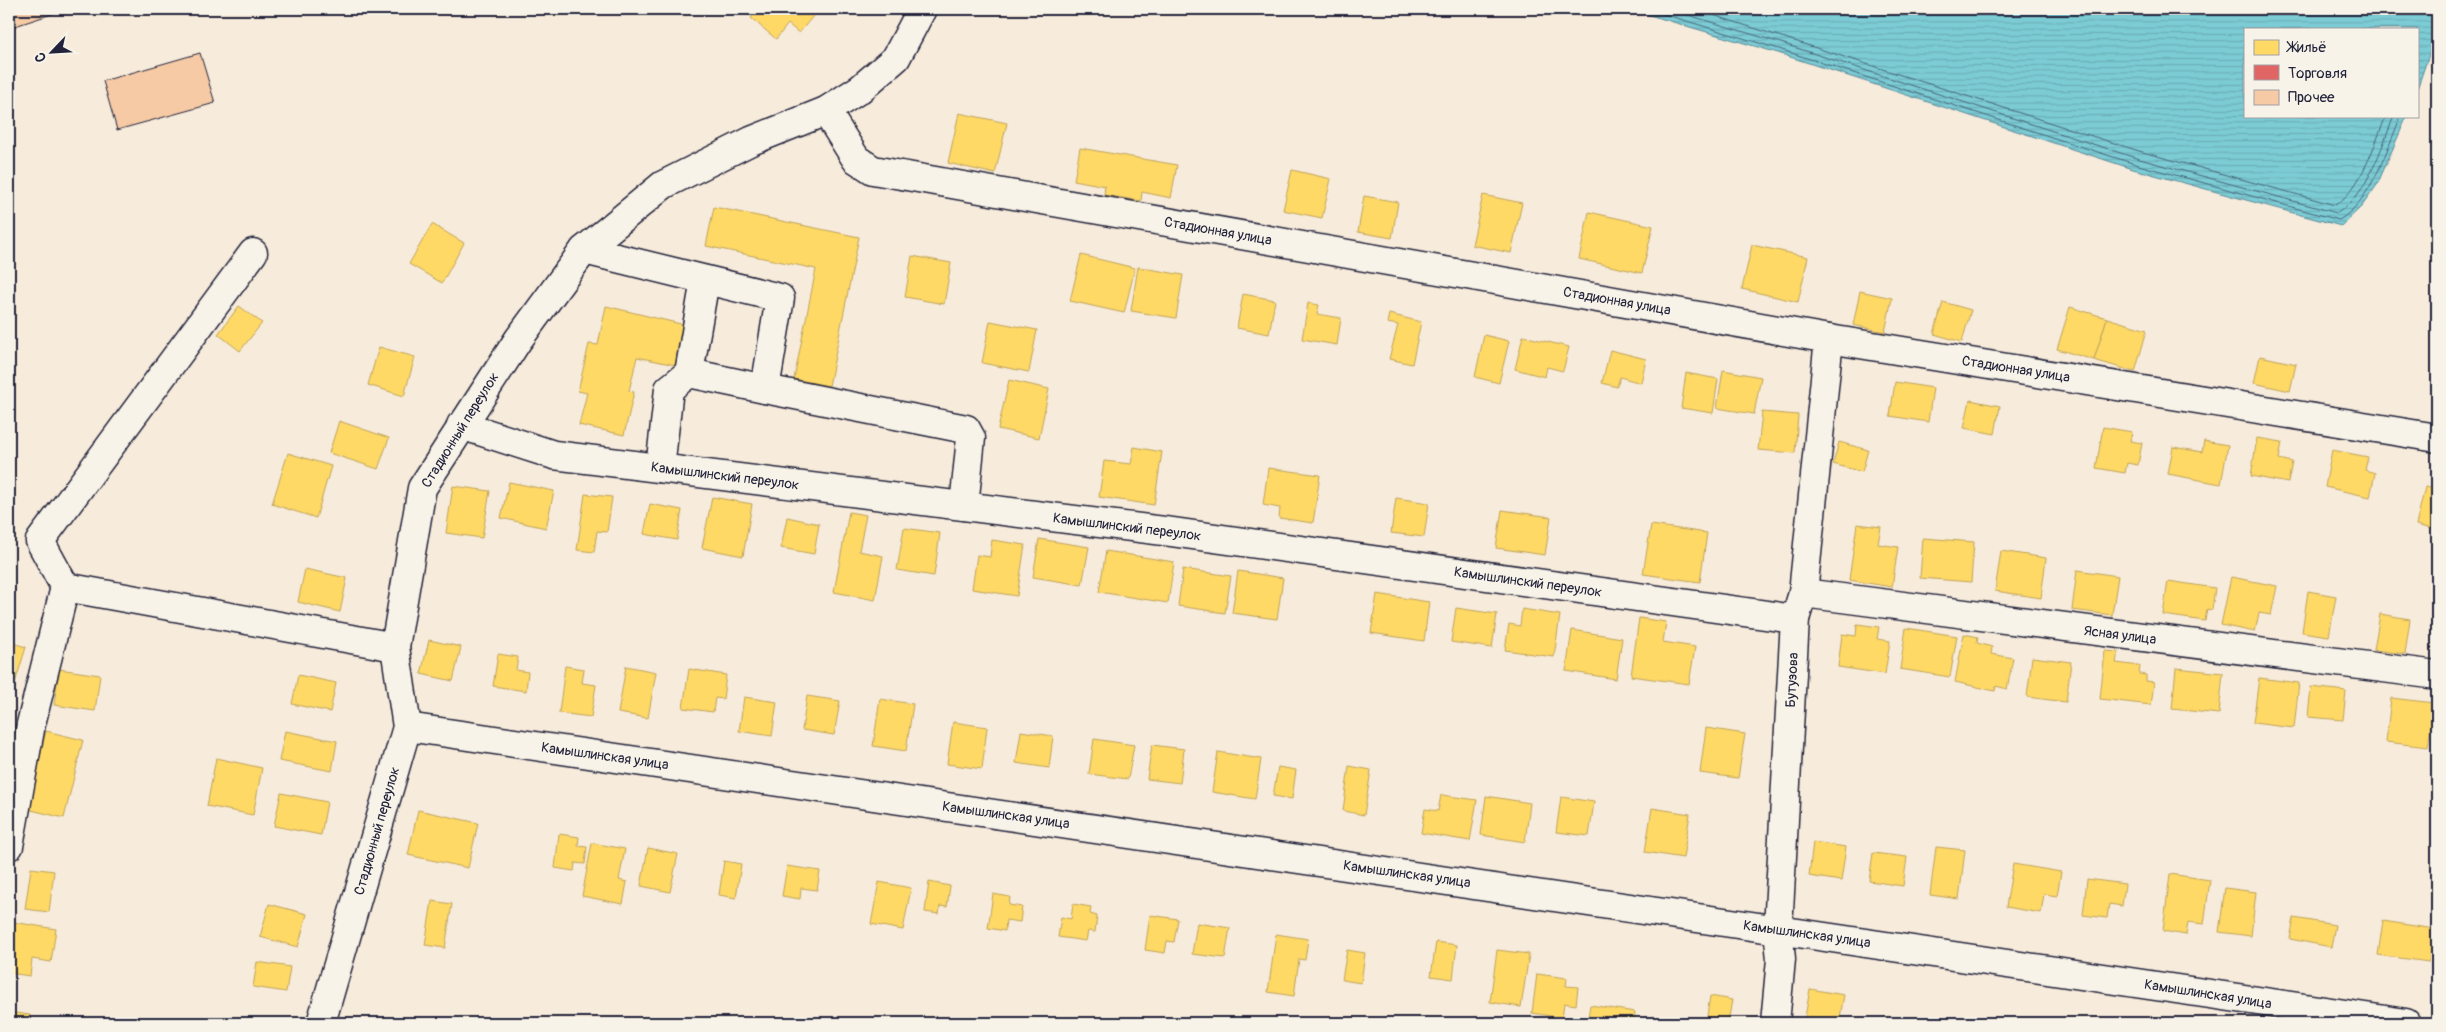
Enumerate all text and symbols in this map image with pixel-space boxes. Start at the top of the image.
north arrow [28,28,78,78]
legend [2244,28,2418,118]
text: Жильё [2286,38,2327,57]
text: С [31,49,50,65]
text: Торговля [2288,64,2347,83]
text: Прочее [2288,88,2335,107]
street label: Стадионная улица [1163,213,1273,249]
street label: Стадионная улица [1562,283,1672,319]
street label: Стадионная улица [1961,352,2071,386]
street label: Стадионный переулок [418,369,502,491]
street label: Камышлинский переулок [650,458,800,494]
street label: Камышлинский переулок [1052,509,1202,545]
street label: Камышлинский переулок [1453,563,1603,601]
street label: Ясная улица [2083,622,2157,648]
street label: Бутузова [1782,652,1802,708]
street label: Камышлинская улица [540,739,670,773]
street label: Стадионный переулок [351,765,403,897]
street label: Камышлинская улица [941,798,1071,832]
street label: Камышлинская улица [1342,857,1472,891]
street label: Камышлинская улица [1742,917,1872,951]
street label: Камышлинская улица [2143,976,2273,1012]

